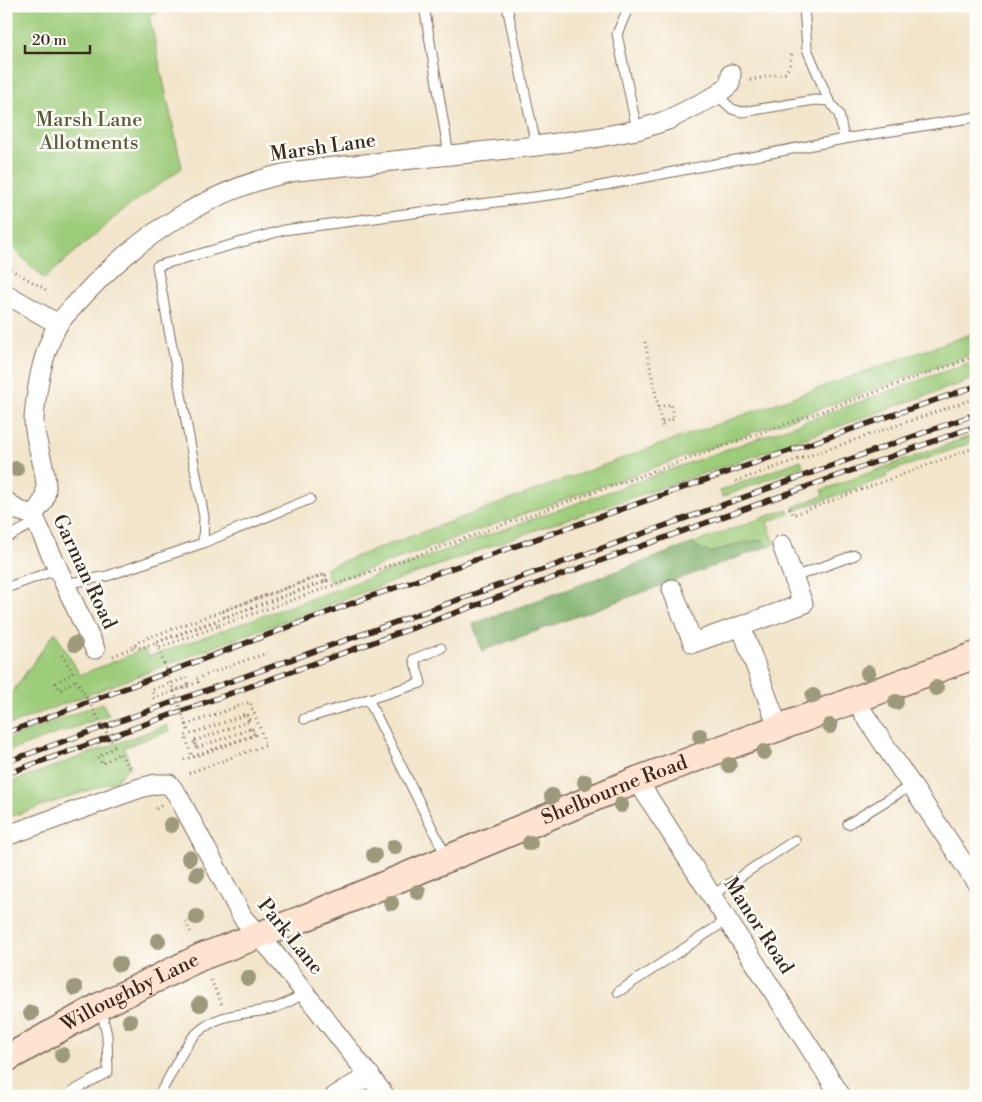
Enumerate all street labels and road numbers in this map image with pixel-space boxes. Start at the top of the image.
street label: Marsh Lane [268,128,378,168]
street label: Garman Road [46,511,122,634]
street label: Shelbourne Road [538,750,691,831]
street label: Manor Road [718,873,799,980]
street label: Park Lane [252,894,328,980]
street label: Willoughby Lane [56,947,203,1038]

